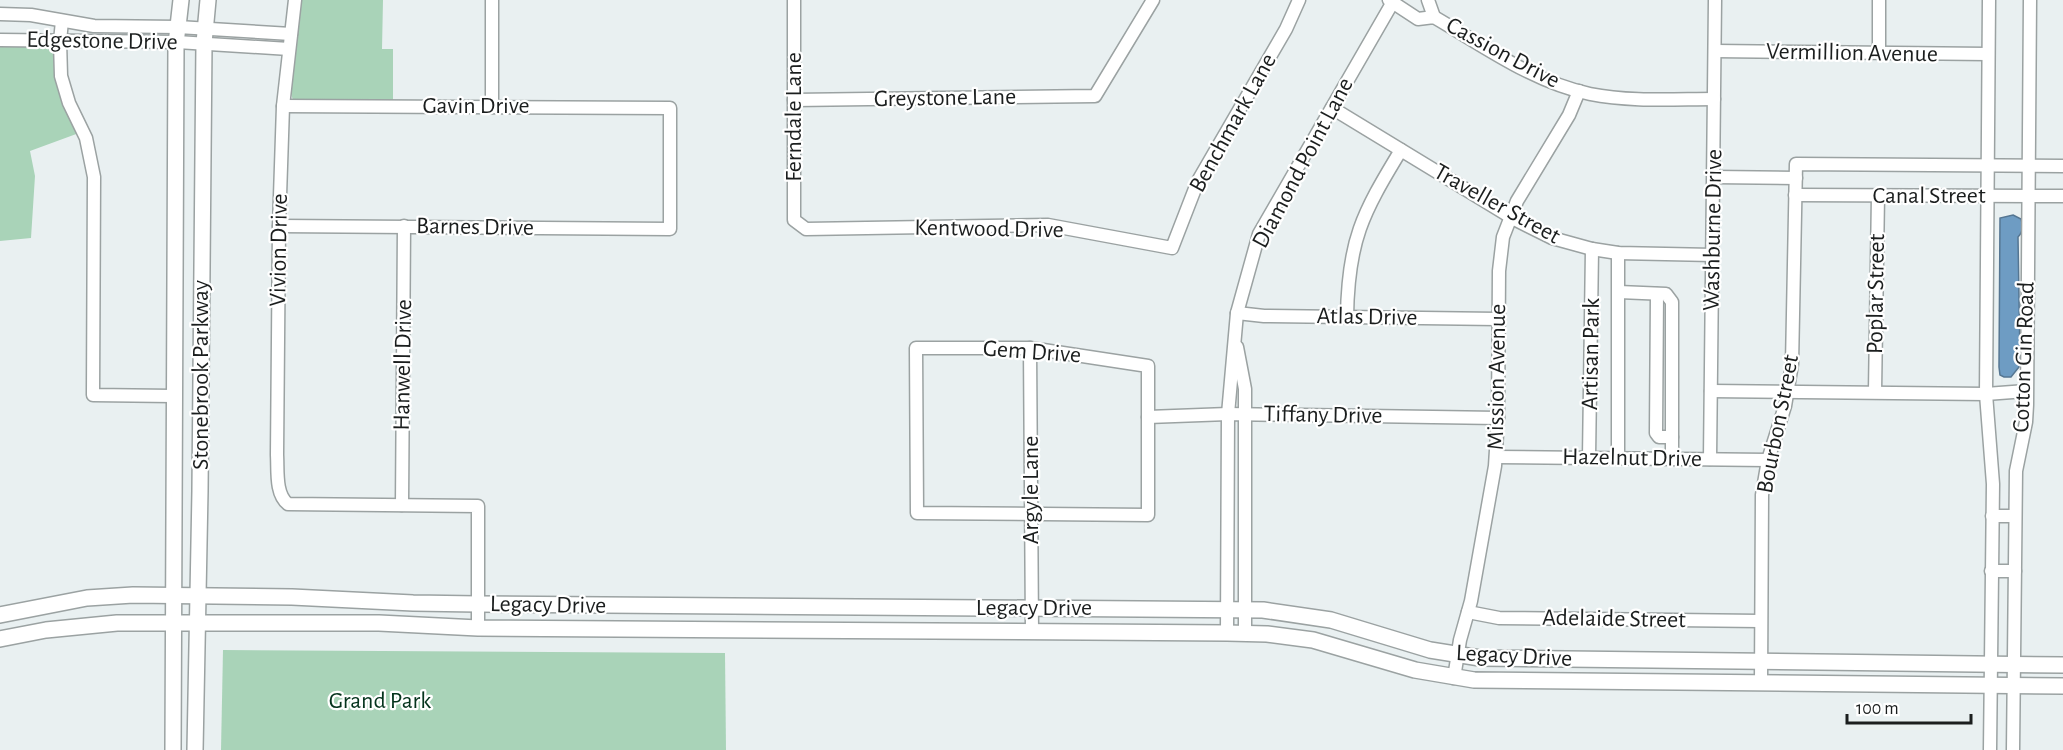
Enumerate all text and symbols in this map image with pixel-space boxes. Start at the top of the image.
street label: Cassion Drive [1442,13,1564,93]
street label: Edgestone Drive [26,28,178,54]
street label: Vermillion Avenue [1766,40,1938,66]
street label: Benchmark Lane [1185,50,1281,196]
street label: Ferndale Lane [782,52,806,182]
street label: Diamond Point Lane [1248,74,1358,252]
street label: Greystone Lane [874,85,1016,111]
street label: Gavin Drive [422,94,530,118]
street label: Washburne Drive [1700,149,1726,311]
street label: Traveller Street [1430,159,1565,249]
street label: Canal Street [1872,184,1986,208]
street label: Vivion Drive [266,193,292,307]
street label: Barnes Drive [416,214,534,240]
street label: Kentwood Drive [914,216,1064,242]
street label: Poplar Street [1863,233,1889,354]
street label: Stonebrook Parkway [189,280,213,470]
street label: Cotton Gin Road [2009,281,2039,433]
street label: Artisan Park [1578,298,1604,410]
street label: Hanwell Drive [390,299,416,431]
street label: Atlas Drive [1316,304,1418,330]
street label: Mission Avenue [1484,304,1510,450]
street label: Gem Drive [982,337,1082,367]
street label: Bourbon Street [1753,352,1803,495]
street label: Tiffany Drive [1263,402,1383,428]
street label: Argyle Lane [1019,436,1043,544]
street label: Hazelnut Drive [1562,445,1702,471]
street label: Legacy Drive [490,592,606,618]
street label: Legacy Drive [976,596,1092,620]
street label: Adelaide Street [1542,606,1686,632]
street label: Legacy Drive [1455,641,1573,671]
scale bar [1847,687,1972,725]
park label: Grand Park [329,689,431,713]
text: 100 m [1856,700,1899,718]

